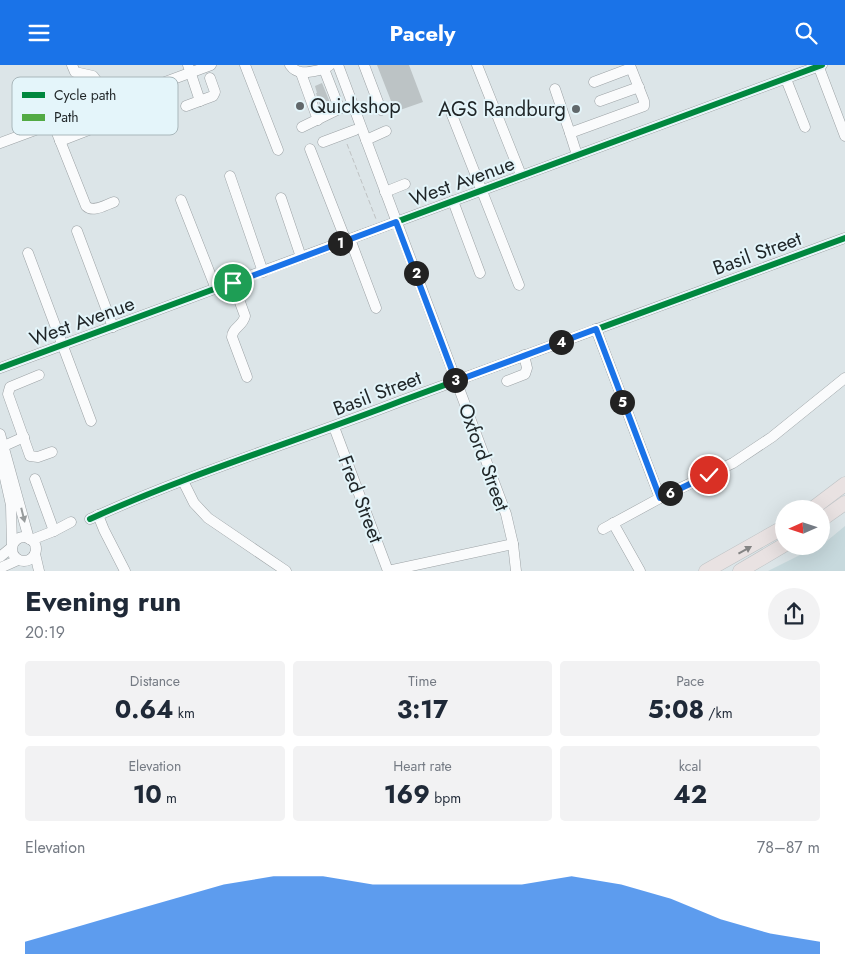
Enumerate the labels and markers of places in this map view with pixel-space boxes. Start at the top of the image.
place label: Quickshop [310,92,401,121]
place label: AGS Randburg [438,95,566,124]
marker: Quickshop [294,100,306,112]
marker: AGS Randburg [570,103,582,115]
pin: 1 [328,231,352,255]
pin: 2 [404,261,428,285]
pin [212,262,254,304]
pin: 4 [548,329,574,355]
pin: 3 [442,367,468,393]
pin: 5 [610,389,634,415]
pin [688,454,730,496]
pin: 6 [658,481,682,505]

